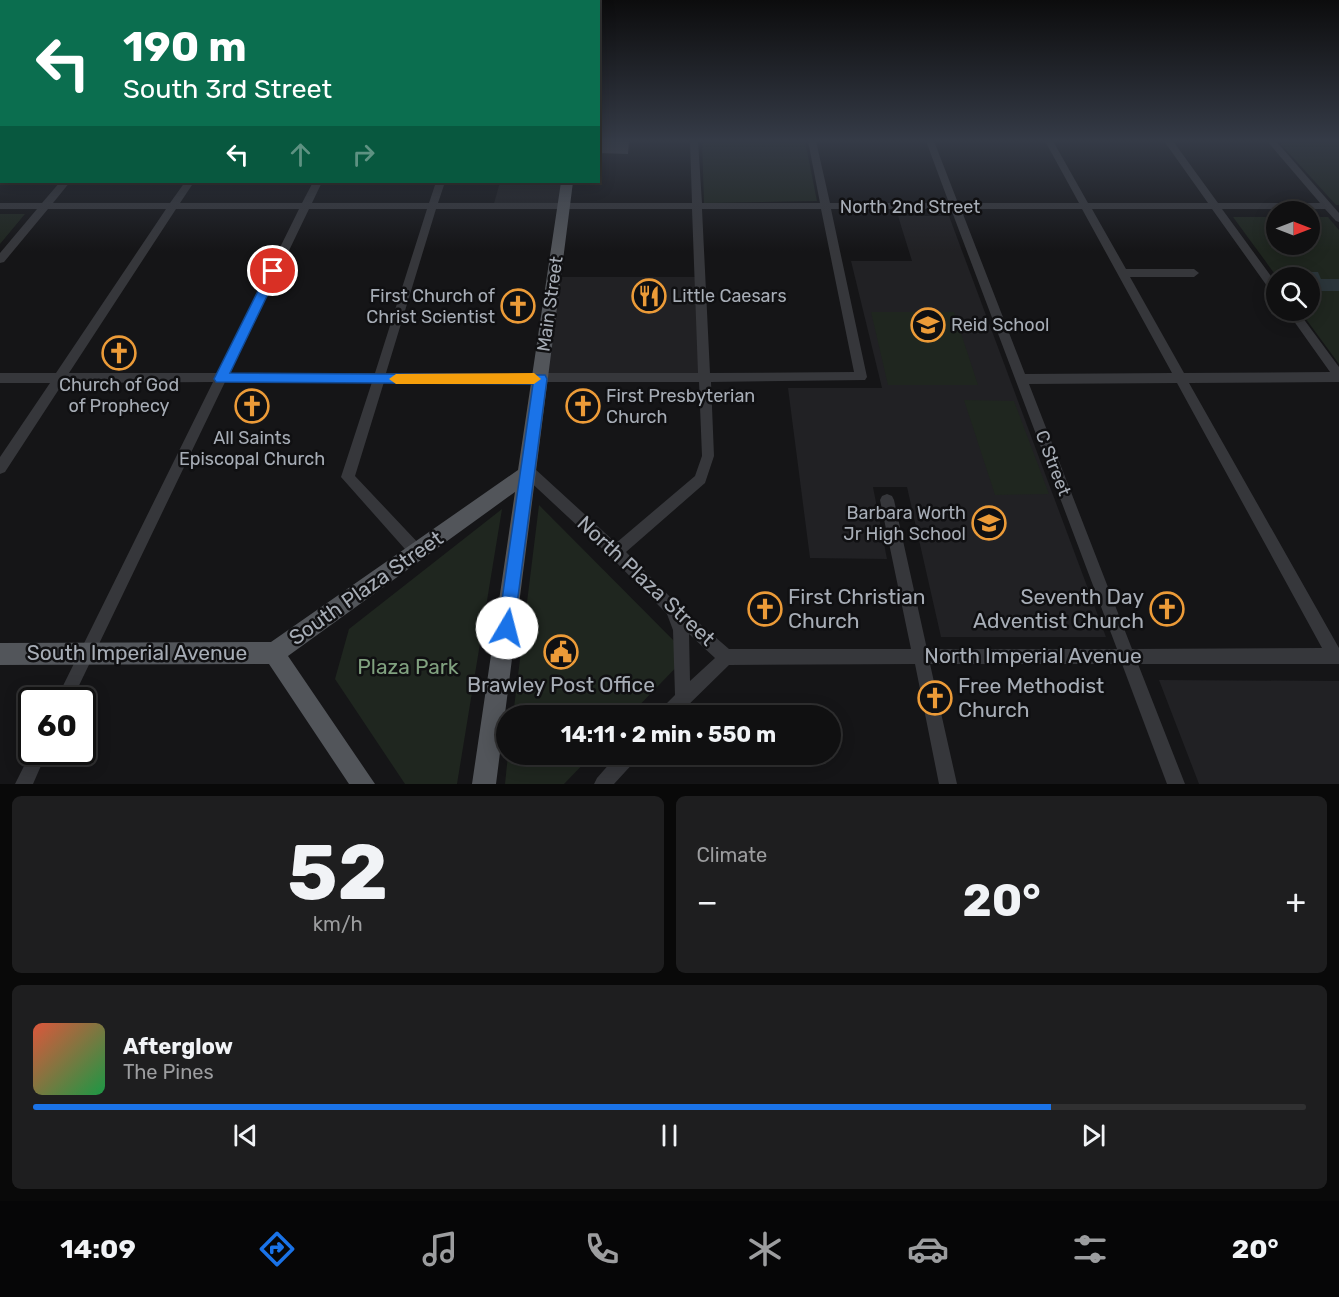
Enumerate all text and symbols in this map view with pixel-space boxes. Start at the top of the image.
text: 190 m [123,22,247,72]
icon: left [24,24,102,102]
text: South 3rd Street [123,73,332,105]
icon: left [221,138,254,171]
icon: ahead [284,138,317,171]
icon: right [347,138,380,171]
street label: North 2nd Street [840,196,980,218]
north arrow [1266,201,1320,255]
map controls [1266,201,1320,321]
pin [247,245,298,296]
icon: arrive [256,254,289,287]
street label: Main Street [532,255,568,353]
button: search [1266,267,1320,321]
restaurant icon: Little Caesars [631,278,667,314]
place label: First Church of Christ Scientist [366,285,495,328]
place label: Little Caesars [672,285,787,307]
church icon: First Church of Christ Scientist [500,288,536,324]
school or university icon: Reid School [910,307,946,343]
place label: Reid School [951,314,1049,336]
church icon: Church of God of Prophecy [101,335,137,371]
place label: Church of God of Prophecy [59,374,179,417]
place label: First Presbyterian Church [606,385,755,428]
church icon: All Saints Episcopal Church [234,388,270,424]
church icon: First Presbyterian Church [565,388,601,424]
place label: All Saints Episcopal Church [179,427,325,470]
street label: C Street [1030,427,1076,499]
place label: Barbara Worth Jr High School [843,502,966,545]
school or university icon: Barbara Worth Jr High School [971,505,1007,541]
street label: North Plaza Street [572,510,720,651]
street label: South Plaza Street [284,525,448,650]
place label: First Christian Church [788,584,926,633]
place label: Seventh Day Adventist Church [973,584,1144,633]
church icon: First Christian Church [747,591,783,627]
church icon: Seventh Day Adventist Church [1149,591,1185,627]
position arrow [475,596,539,660]
public building icon: Brawley Post Office [543,634,579,670]
street label: South Imperial Avenue [27,640,247,665]
street label: North Imperial Avenue [924,643,1142,668]
park label: Plaza Park [357,654,459,679]
place label: Brawley Post Office [467,672,655,697]
place label: Free Methodist Church [958,673,1104,722]
church icon: Free Methodist Church [917,680,953,716]
speed limit sign: 60 [18,687,96,765]
text: 14:11 · 2 min · 550 m [561,721,776,748]
text: 52 [287,826,388,919]
text: Climate [697,843,767,867]
text: 20° [963,874,1041,927]
text: − [697,882,718,921]
text: + [1285,882,1306,921]
text: km/h [313,912,363,936]
text: Afterglow [123,1033,233,1060]
text: The Pines [123,1060,214,1084]
icon: previous [229,1119,262,1152]
icon: pause [653,1119,686,1152]
icon: next [1077,1119,1110,1152]
icon: directions [256,1228,298,1270]
icon: music [419,1228,461,1270]
icon: phone [581,1228,623,1270]
icon: climate [744,1228,786,1270]
icon: car [907,1228,949,1270]
icon: filters [1069,1228,1111,1270]
text: 14:09 [60,1233,136,1265]
text: 20° [1232,1233,1279,1265]

